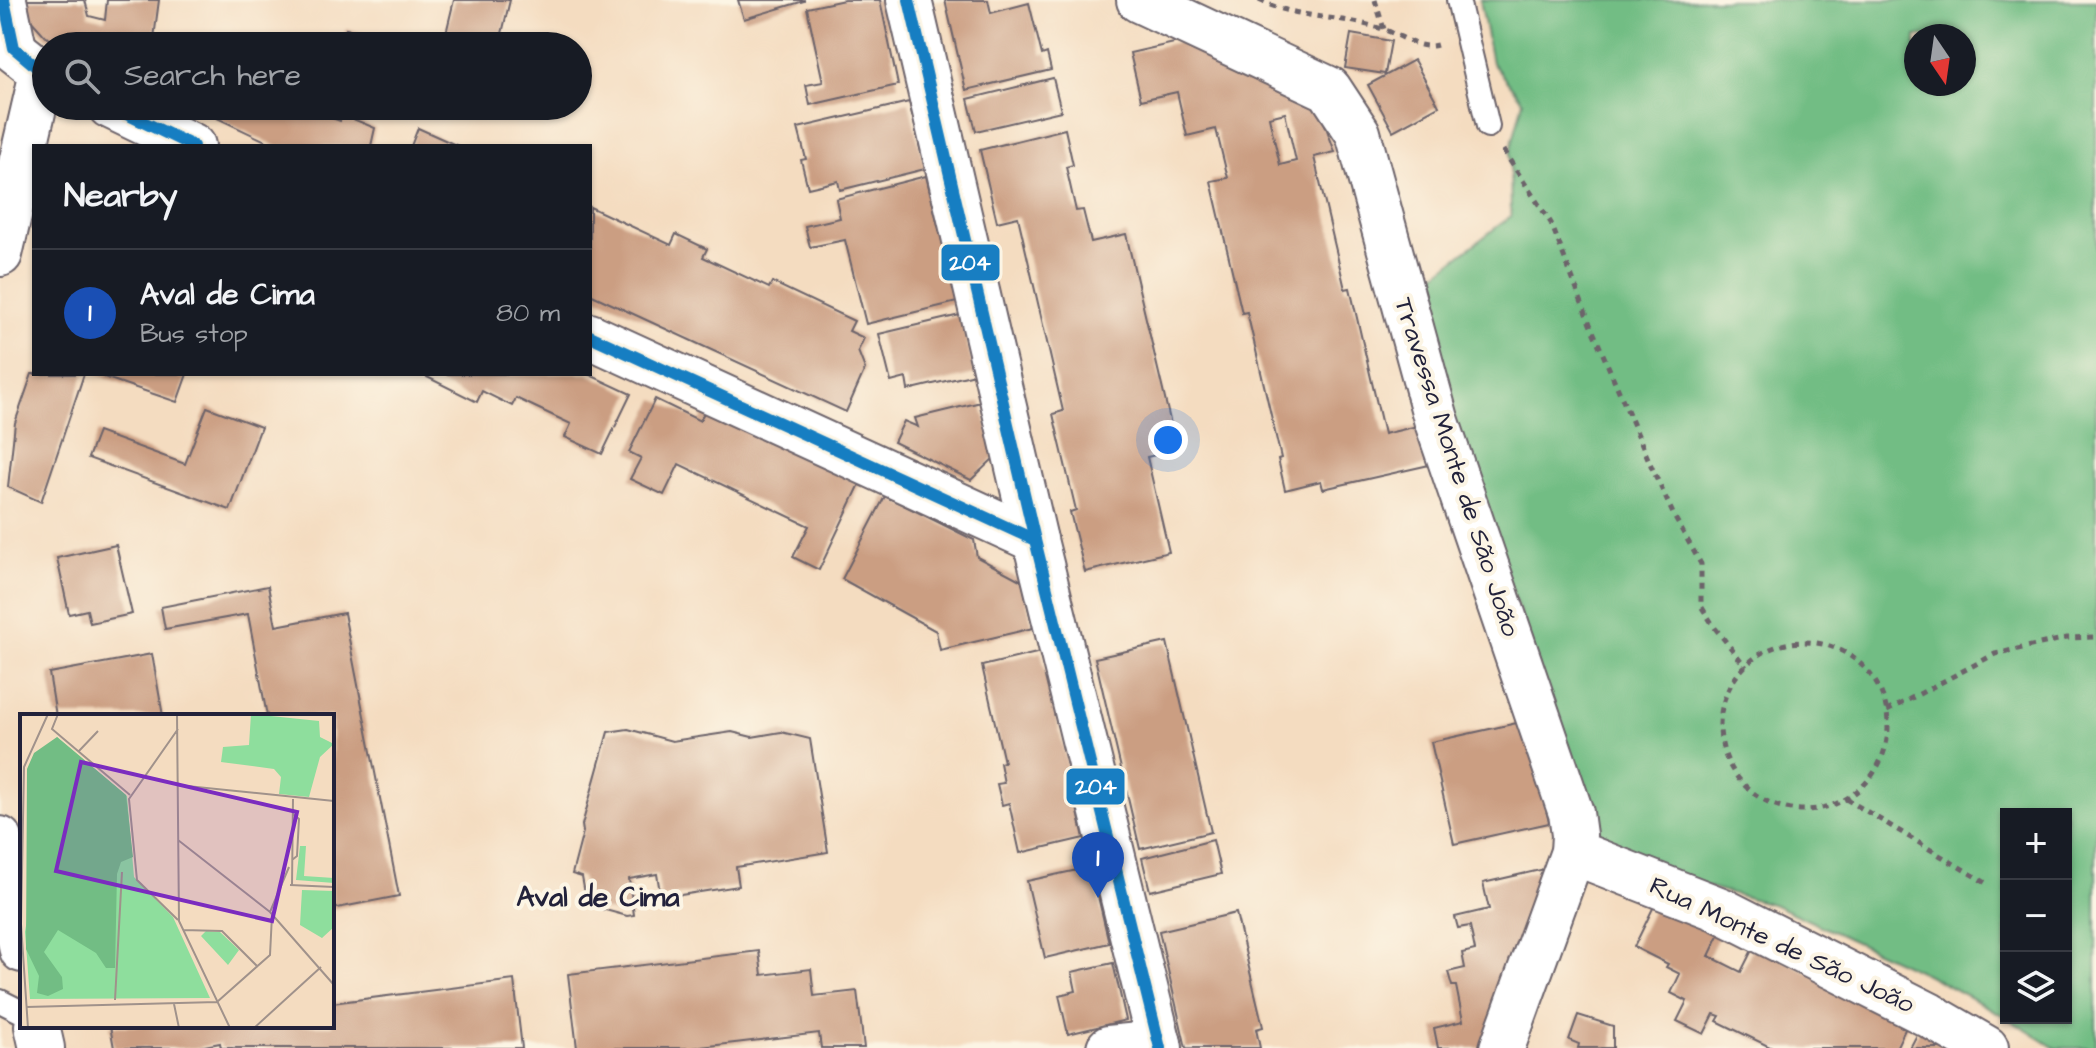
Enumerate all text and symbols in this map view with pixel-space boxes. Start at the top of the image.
north arrow [1904,24,1976,96]
search box [32,32,592,120]
icon: search [60,54,104,98]
text: Search here [124,55,301,97]
text: Nearby [64,172,178,220]
line badge: 204 [940,243,1001,282]
text: 204 [948,248,992,279]
text: Aval de Cima [140,274,315,316]
street label: Travessa Monte de São João [1385,293,1529,641]
text: 1 [88,295,92,331]
text: 80 m [496,295,560,331]
text: Bus stop [140,316,248,352]
your location [1148,420,1188,460]
inset map [20,714,334,1028]
line badge: 204 [1065,767,1126,806]
text: 204 [1074,772,1118,803]
map controls [2000,808,2072,1024]
button: + [2000,808,2072,880]
pin: 1 [1072,832,1124,898]
street label: Rua Monte de São João [1644,868,1921,1022]
district label: Aval de Cima [516,878,680,917]
button: − [2000,880,2072,952]
button: layers [2000,952,2072,1024]

